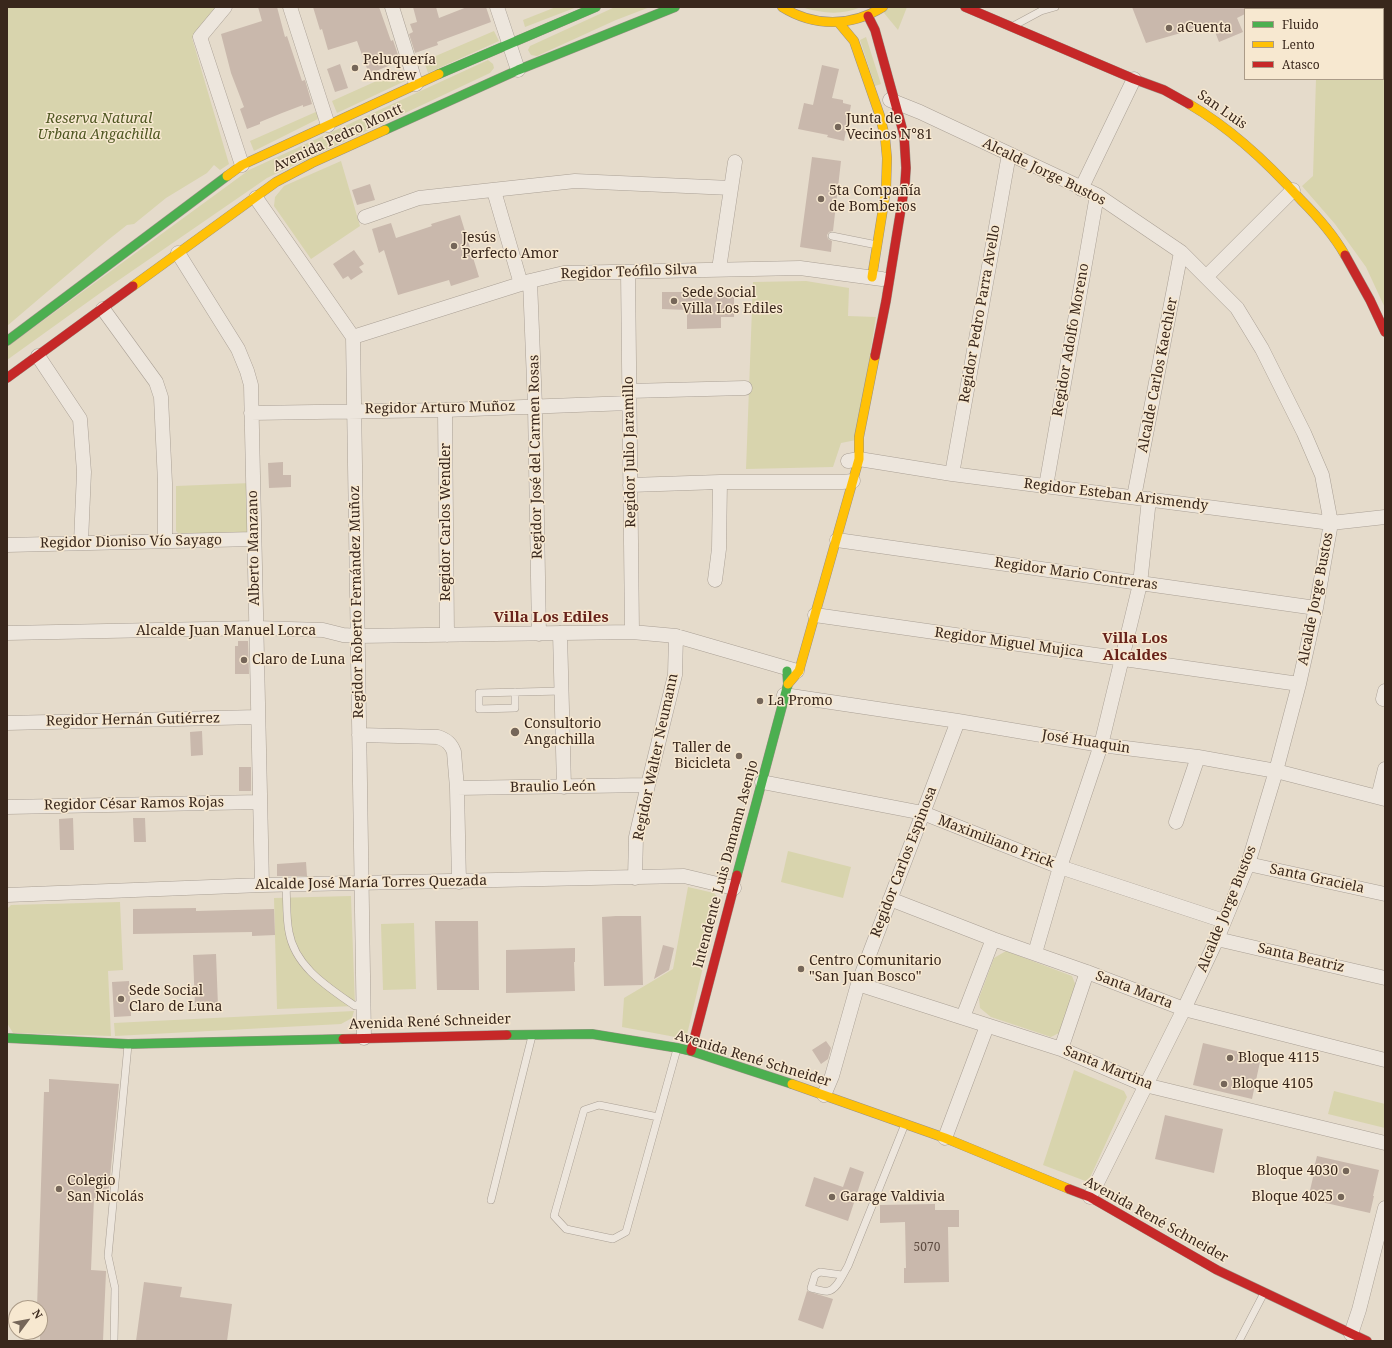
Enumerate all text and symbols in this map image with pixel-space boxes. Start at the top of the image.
legend [1244,8,1384,80]
text: Fluido [1282,16,1319,33]
place label: aCuenta [1177,20,1232,36]
marker: aCuenta [1164,23,1174,33]
text: Lento [1282,36,1315,53]
place label: Peluquería Andrew [363,52,436,84]
text: Atasco [1282,56,1320,73]
marker: Peluquería Andrew [350,63,360,73]
street label: San Luis [1194,87,1250,133]
street label: Avenida Pedro Montt [270,101,406,175]
park label: Reserva Natural Urbana Angachilla [37,111,161,144]
place label: Junta de Vecinos N°81 [846,111,932,144]
marker: Junta de Vecinos N°81 [833,122,843,132]
street label: Alcalde Jorge Bustos [980,135,1108,209]
place label: 5ta Compañía de Bomberos [829,183,921,216]
marker: 5ta Compañía de Bomberos [816,194,826,204]
street label: Regidor Pedro Parra Avello [956,224,1004,404]
place label: Jesús Perfecto Amor [462,230,559,262]
marker: Jesús Perfecto Amor [449,241,459,251]
street label: Regidor Teófilo Silva [560,261,698,283]
street label: Regidor Adolfo Moreno [1049,262,1093,418]
place label: Sede Social Villa Los Ediles [682,285,783,318]
marker: Sede Social Villa Los Ediles [669,296,679,306]
street label: Alcalde Carlos Kaechler [1135,296,1181,454]
street label: Regidor José del Carmen Rosas [526,355,546,559]
street label: Regidor Julio Jaramillo [620,376,640,528]
street label: Regidor Arturo Muñoz [365,398,515,418]
street label: Regidor Carlos Wendler [438,443,454,601]
street label: Regidor Esteban Arismendy [1023,475,1209,515]
street label: Regidor Roberto Fernández Muñoz [347,485,367,719]
street label: Alberto Manzano [245,490,263,606]
street label: Alcalde Jorge Bustos [1295,531,1337,667]
street label: Regidor Dioniso Vío Sayago [40,532,222,552]
street label: Regidor Mario Contreras [993,554,1159,594]
district label: Villa Los Ediles [493,609,609,627]
street label: Alcalde Juan Manuel Lorca [136,623,316,639]
street label: Regidor Miguel Mujica [933,624,1085,662]
district label: Villa Los Alcaldes [1102,630,1168,665]
place label: Claro de Luna [252,652,345,668]
marker: Claro de Luna [239,655,249,665]
street label: Regidor Walter Neumann [630,672,682,842]
place label: La Promo [768,693,833,709]
marker: La Promo [755,696,765,706]
street label: Regidor Hernán Gutiérrez [46,710,220,730]
place label: Consultorio Angachilla [524,716,601,748]
marker: Consultorio Angachilla [509,726,521,738]
street label: José Huaquin [1041,727,1131,757]
place label: Taller de Bicicleta [672,740,731,772]
marker: Taller de Bicicleta [734,751,744,761]
street label: Intendente Luis Damann Asenjo [690,758,762,970]
street label: Braulio León [510,778,596,796]
street label: Regidor Carlos Espinosa [867,784,941,940]
street label: Regidor César Ramos Rojas [44,794,224,814]
street label: Maximiliano Frick [936,812,1056,872]
street label: Alcalde Jorge Bustos [1194,843,1260,975]
street label: Santa Graciela [1268,861,1366,897]
street label: Alcalde José María Torres Quezada [255,873,487,893]
street label: Santa Beatriz [1256,940,1346,976]
place label: Centro Comunitario "San Juan Bosco" [809,953,942,986]
marker: Centro Comunitario "San Juan Bosco" [796,964,806,974]
street label: Santa Marta [1093,968,1175,1012]
place label: Sede Social Claro de Luna [129,983,222,1016]
marker: Sede Social Claro de Luna [116,994,126,1004]
street label: Avenida René Schneider [349,1011,511,1033]
street label: Avenida René Schneider [673,1027,833,1091]
street label: Santa Martina [1061,1042,1155,1094]
place label: Bloque 4115 [1238,1050,1319,1066]
marker: Bloque 4115 [1225,1053,1235,1063]
place label: Bloque 4105 [1232,1076,1313,1092]
marker: Bloque 4105 [1219,1079,1229,1089]
place label: Bloque 4030 [1257,1163,1338,1179]
marker: Bloque 4030 [1341,1166,1351,1176]
place label: Colegio San Nicolás [67,1173,144,1206]
street label: Avenida René Schneider [1081,1173,1231,1267]
marker: Colegio San Nicolás [54,1184,64,1194]
place label: Garage Valdivia [840,1189,945,1205]
place label: Bloque 4025 [1252,1189,1333,1205]
marker: Garage Valdivia [827,1192,837,1202]
marker: Bloque 4025 [1336,1192,1346,1202]
house number: 5070 [914,1241,940,1255]
north arrow [8,1300,48,1340]
text: N [29,1306,46,1322]

